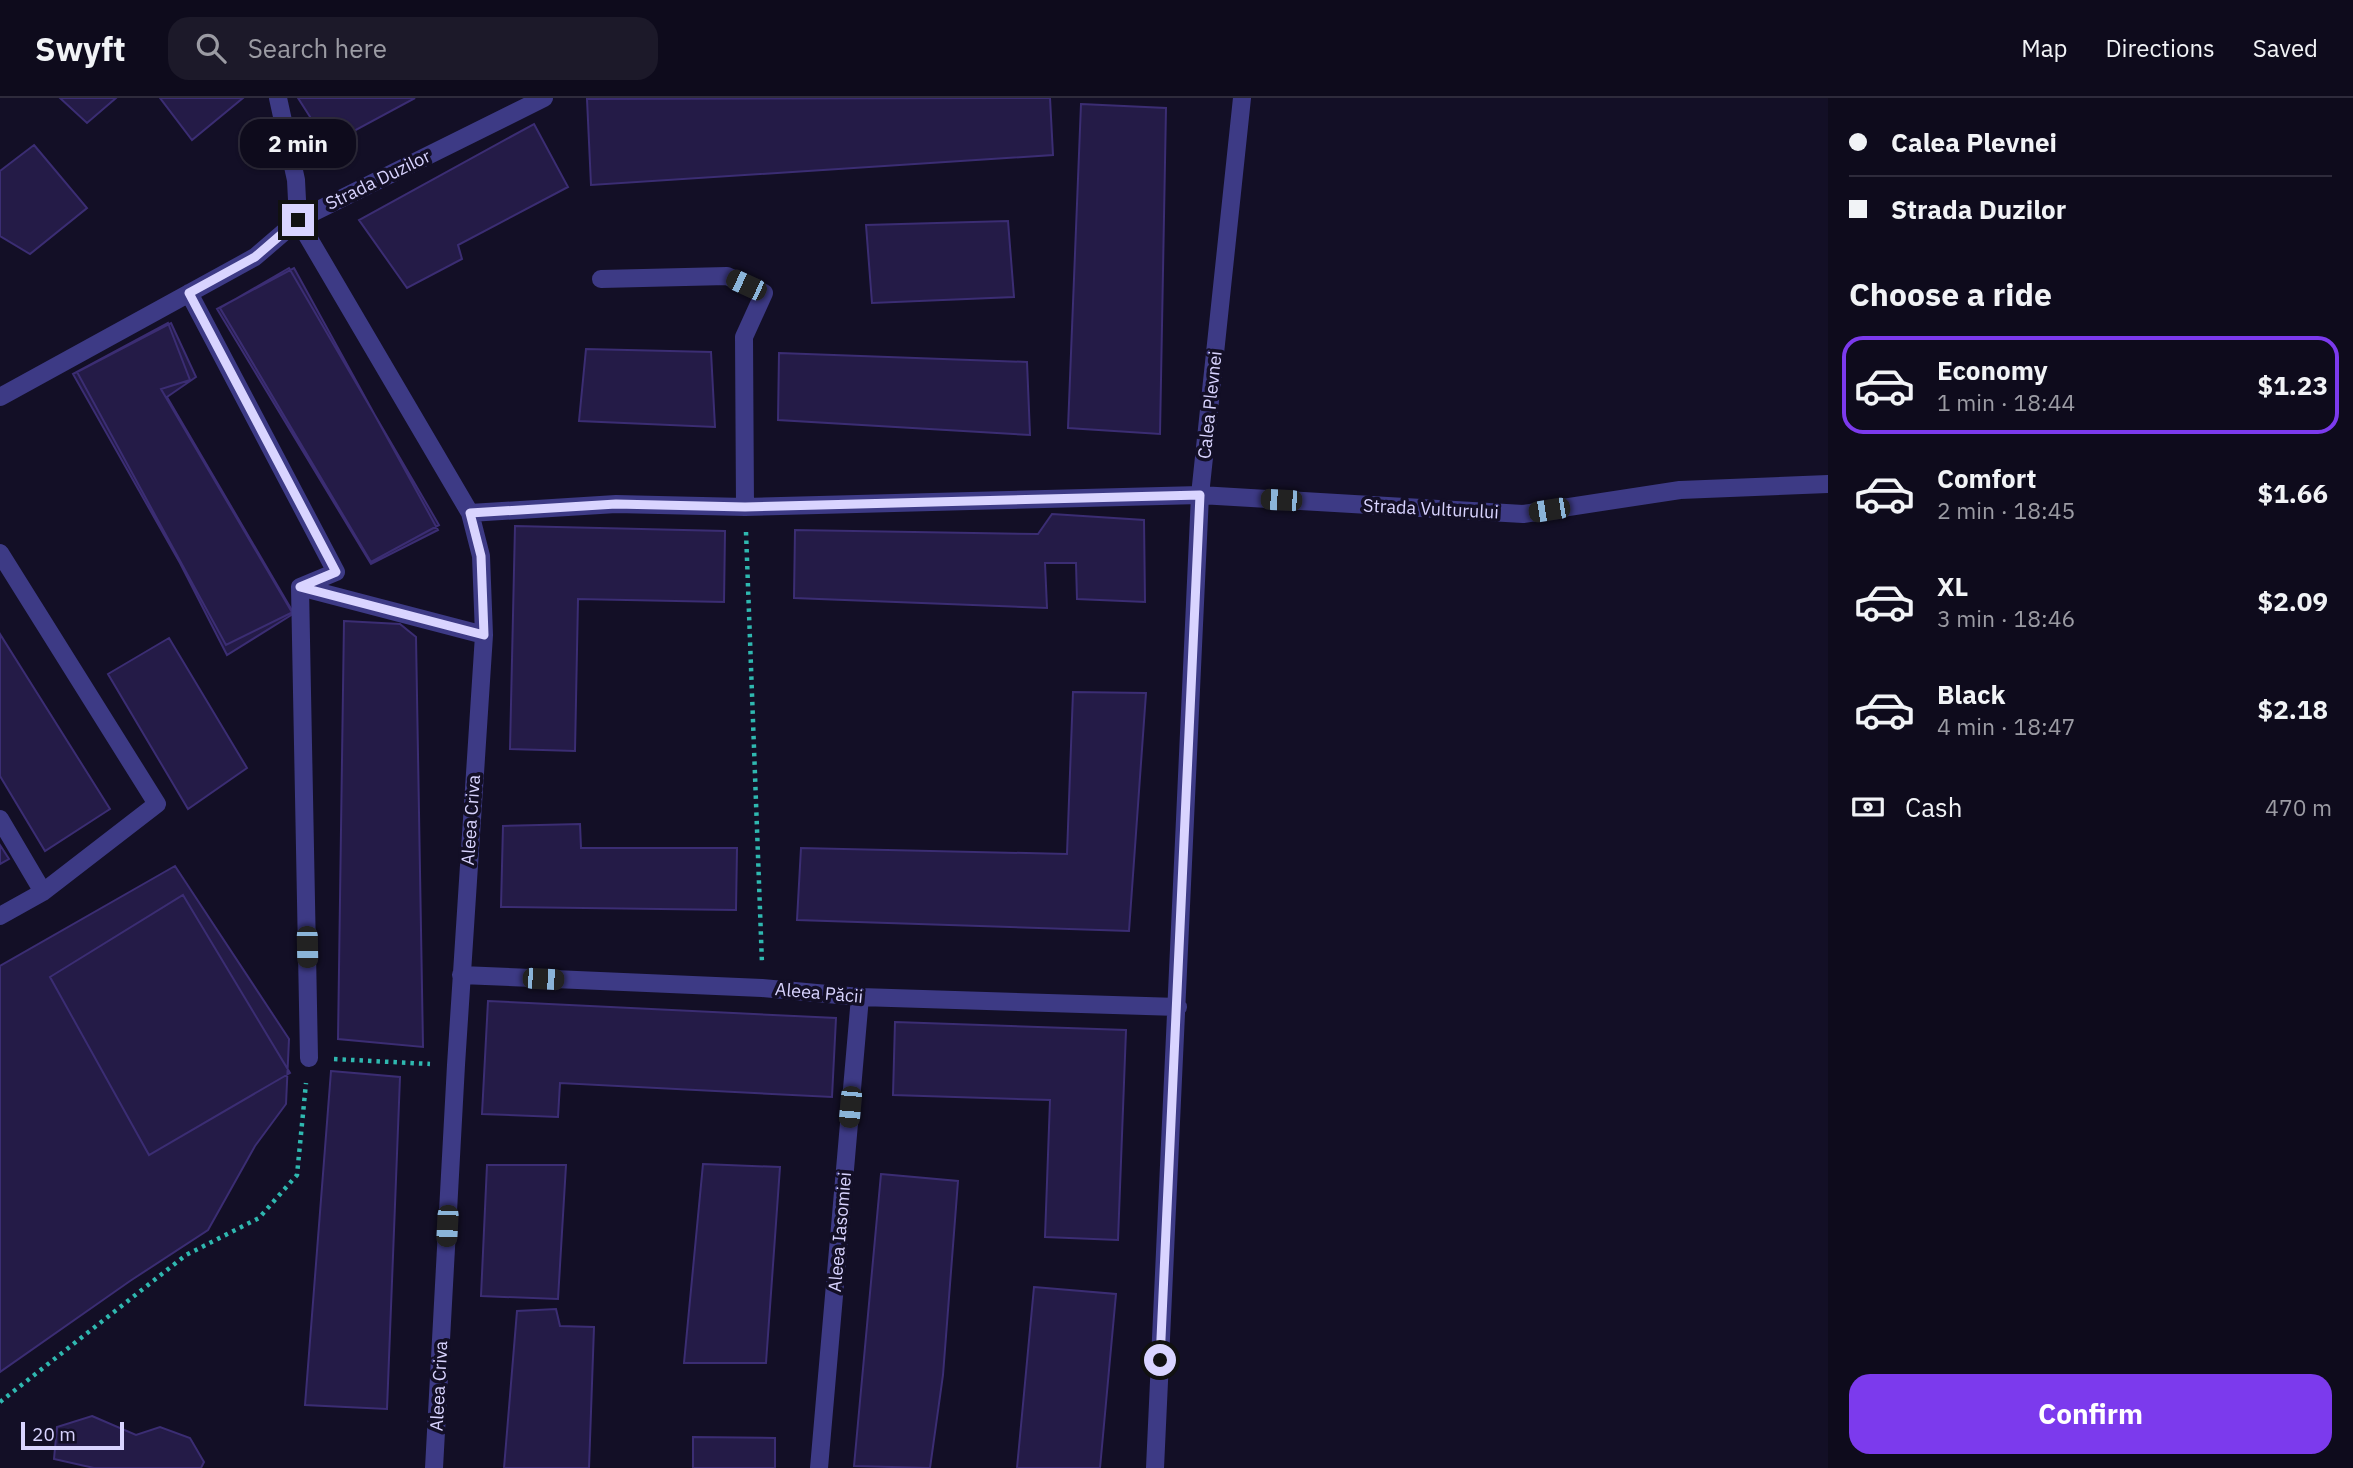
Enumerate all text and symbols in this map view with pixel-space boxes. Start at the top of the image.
search box [168,17,658,80]
text: Swyft [35,27,126,70]
icon: search [192,29,230,67]
text: Search here [248,31,387,65]
text: Map [2021,32,2067,64]
text: Directions [2105,32,2215,64]
text: Saved [2253,32,2318,64]
callout: 2 min [240,118,356,167]
text: Calea Plevnei [1891,125,2057,159]
text: 2 min [268,128,328,158]
street label: Strada Duzilor [322,144,434,215]
text: Strada Duzilor [1891,192,2066,226]
route end [282,204,314,236]
car [723,267,770,303]
text: Choose a ride [1849,273,2052,315]
street label: Calea Plevnei [1192,350,1227,460]
text: Economy [1937,353,2048,387]
icon: car [1853,354,1916,417]
text: $1.23 [2258,368,2328,402]
text: 1 min · 18:44 [1937,387,2075,417]
text: Comfort [1937,461,2036,495]
icon: car [1853,462,1916,525]
text: $1.66 [2258,476,2328,510]
car [1260,488,1303,512]
street label: Strada Vulturului [1363,493,1499,524]
text: 2 min · 18:45 [1937,495,2075,525]
car [1527,496,1572,524]
text: XL [1937,569,1968,603]
icon: car [1853,570,1916,633]
text: $2.09 [2258,584,2328,618]
text: 3 min · 18:46 [1937,603,2075,633]
text: Black [1937,677,2005,711]
icon: car [1853,678,1916,741]
text: $2.18 [2258,692,2328,726]
text: 4 min · 18:47 [1937,711,2075,741]
street label: Aleea Criva [456,774,485,866]
icon: cash [1849,788,1887,826]
text: Cash [1905,790,1962,824]
text: 470 m [2265,792,2332,822]
car [297,926,318,968]
car [522,967,565,991]
street label: Aleea Păcii [774,977,864,1008]
car [838,1085,863,1129]
street label: Aleea Iasomiei [823,1171,856,1293]
car [436,1204,459,1248]
street label: Aleea Criva [425,1340,452,1432]
route start [1144,1344,1176,1376]
button: Confirm [1849,1374,2332,1454]
scale bar [21,1419,124,1451]
text: 20 m [32,1422,76,1446]

